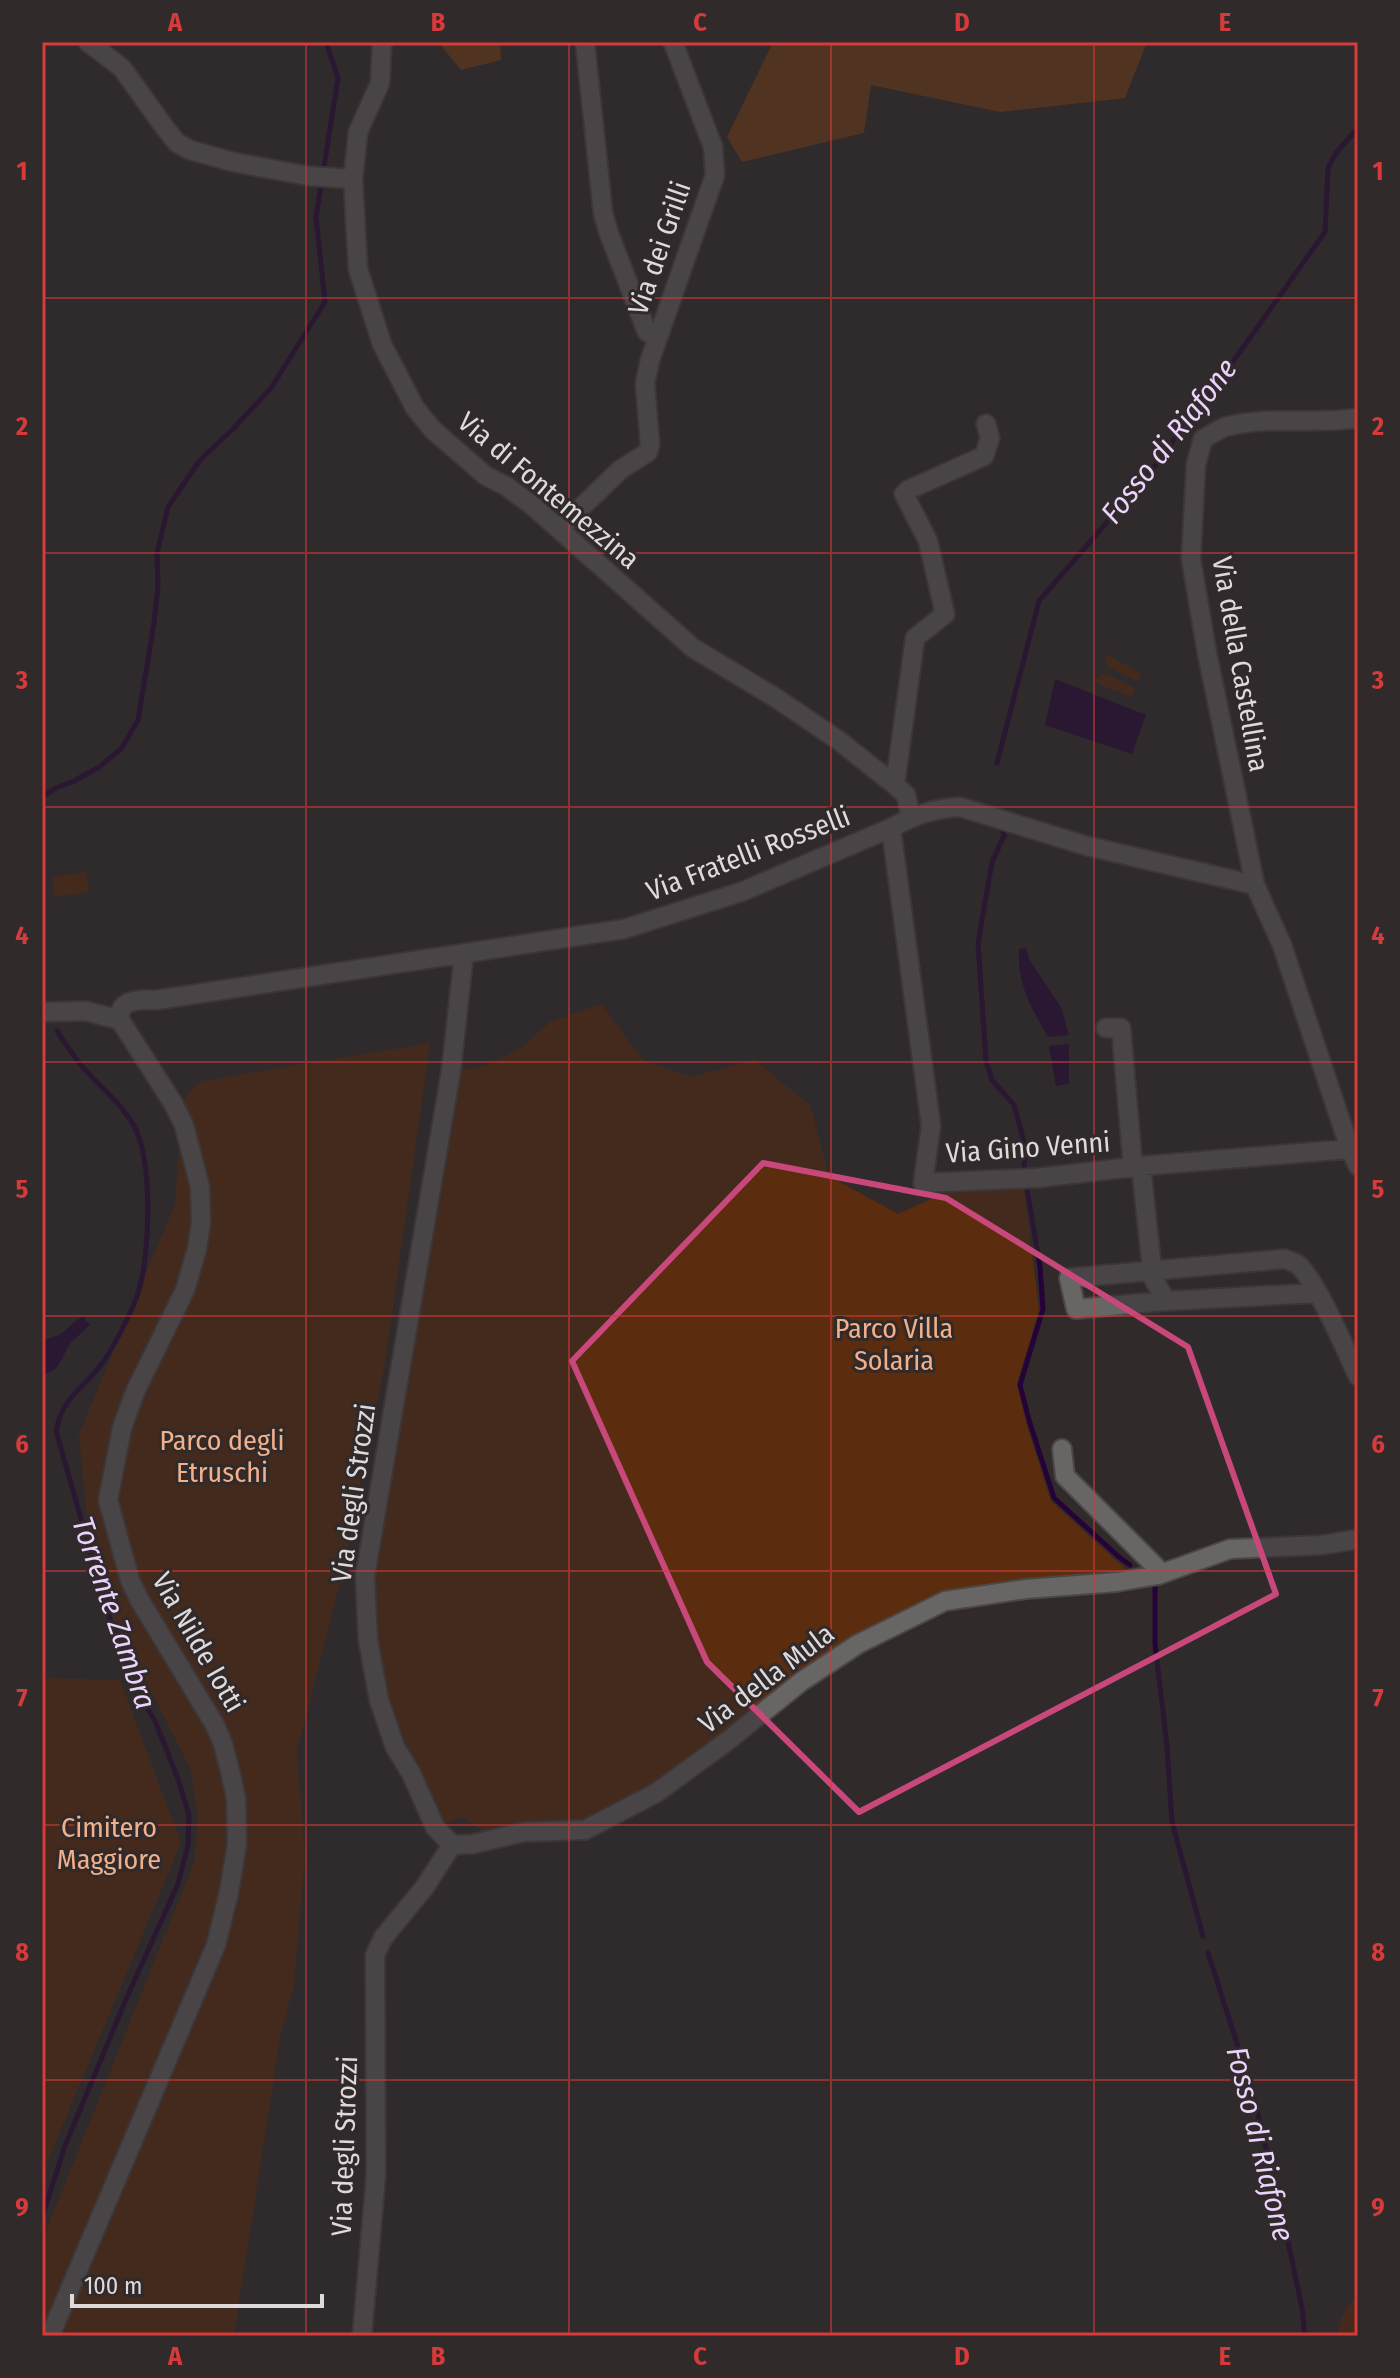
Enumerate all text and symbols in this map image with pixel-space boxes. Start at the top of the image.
text: A [167,7,183,38]
text: B [431,7,446,38]
text: C [693,7,707,38]
text: D [954,7,970,38]
text: E [1219,7,1231,38]
text: 1 [17,156,28,187]
text: 1 [1373,156,1384,187]
street label: Via dei Grilli [621,177,698,319]
water label: Fosso di Riafone [1093,351,1245,531]
street label: Via di Fontemezzina [451,405,646,576]
text: 2 [15,411,28,442]
text: 2 [1371,411,1384,442]
street label: Via della Castellina [1205,554,1276,774]
text: 3 [15,665,28,696]
text: 3 [1371,665,1384,696]
street label: Via Fratelli Rosselli [642,799,855,907]
text: 4 [15,920,29,951]
text: 4 [1371,920,1385,951]
street label: Via Gino Venni [945,1125,1111,1170]
text: 5 [16,1174,29,1205]
text: 5 [1372,1174,1385,1205]
park label: Parco Villa Solaria [835,1312,953,1377]
street label: Via degli Strozzi [325,1401,382,1585]
park label: Parco degli Etruschi [159,1424,285,1489]
text: 6 [15,1429,29,1460]
text: 6 [1371,1429,1385,1460]
water label: Torrente Zambra [64,1512,164,1714]
street label: Via Nilde Iotti [145,1567,252,1718]
street label: Via della Mula [692,1617,840,1740]
text: 7 [16,1683,28,1714]
text: 7 [1372,1683,1384,1714]
park label: Cimitero Maggiore [57,1811,161,1876]
text: 8 [15,1937,29,1968]
text: 8 [1371,1937,1385,1968]
water label: Fosso di Riafone [1218,2043,1302,2245]
street label: Via degli Strozzi [325,2055,364,2237]
text: 9 [15,2192,29,2223]
text: 9 [1371,2192,1385,2223]
scale bar [72,2258,322,2308]
text: 100 m [84,2272,142,2300]
text: A [167,2341,183,2372]
text: B [431,2341,446,2372]
text: C [693,2341,707,2372]
text: D [954,2341,970,2372]
text: E [1219,2341,1231,2372]

